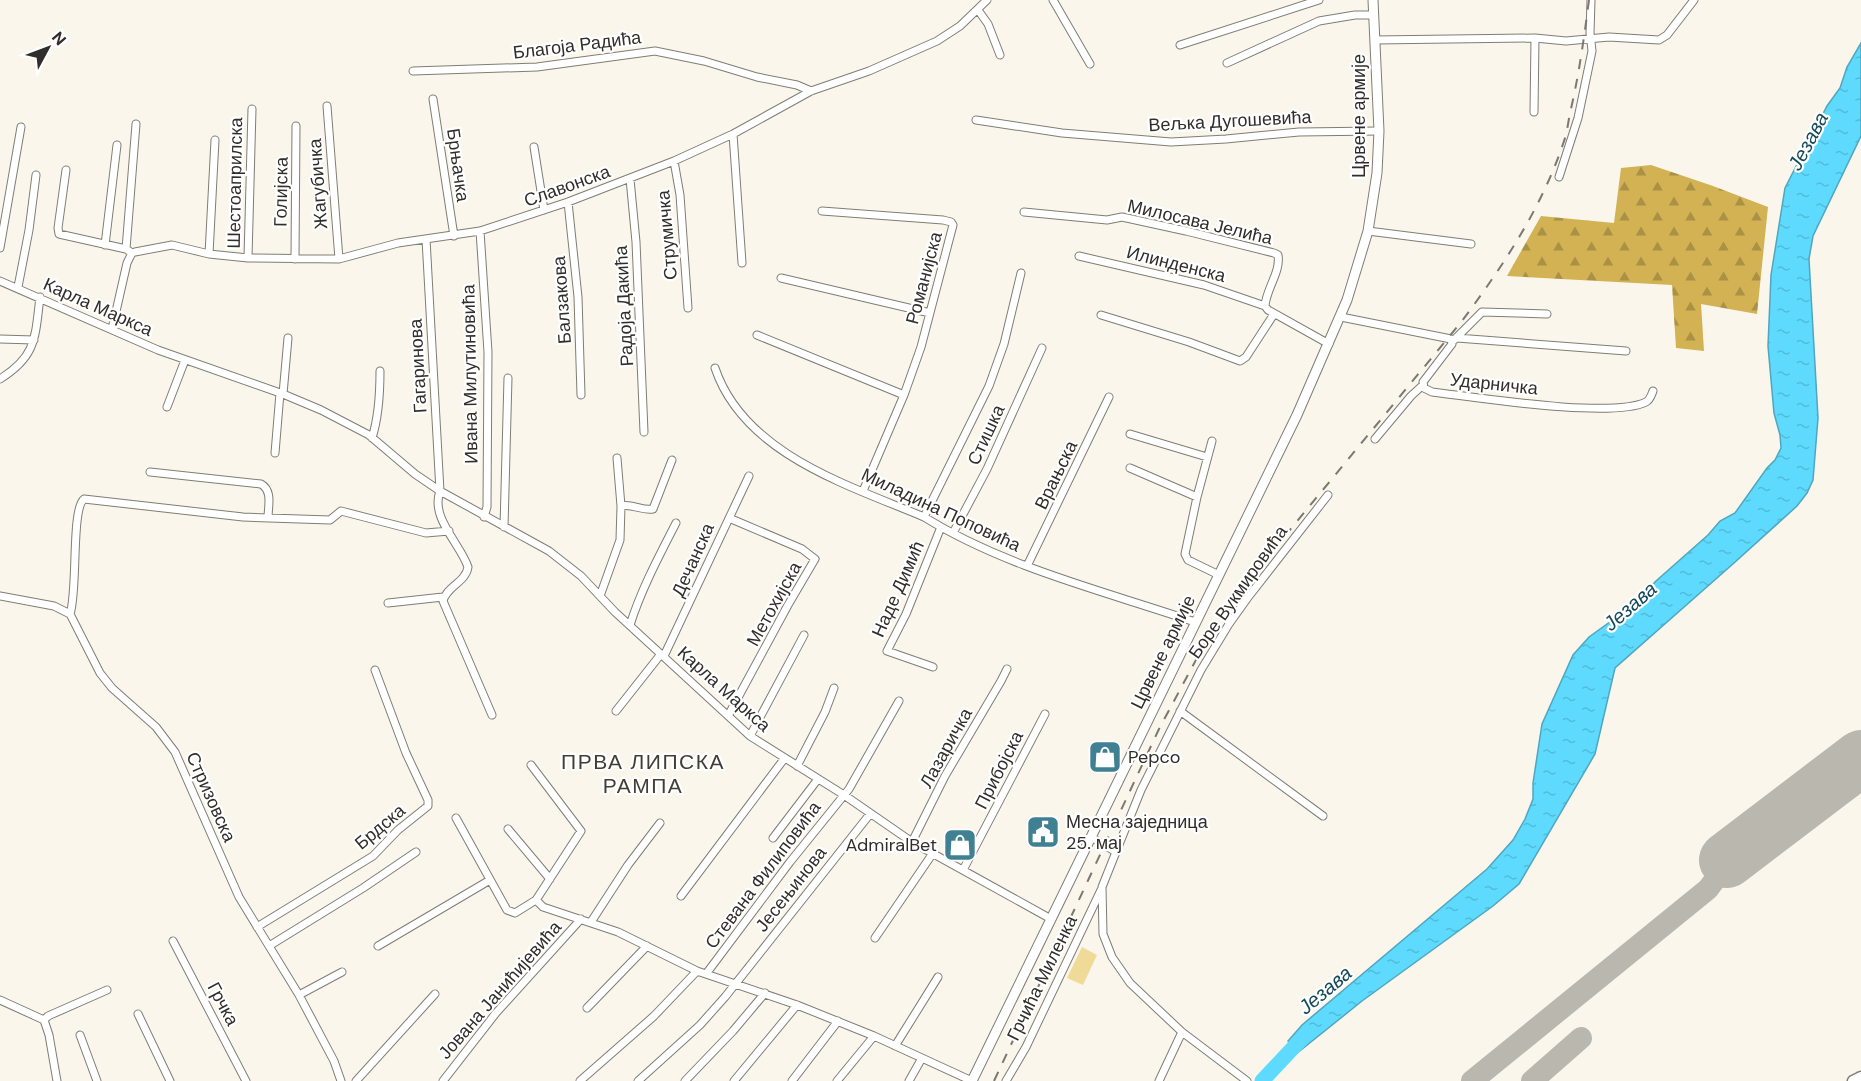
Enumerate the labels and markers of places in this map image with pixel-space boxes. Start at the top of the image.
shop icon: Pepco [1087,739,1123,775]
place label: Pepco [1128,745,1180,769]
place label: Месна заједница 25. мај [1066,810,1209,855]
public building icon: Месна заједница 25. мај [1025,814,1061,850]
shop icon: AdmiralBet [942,827,978,863]
place label: AdmiralBet [846,833,937,857]

